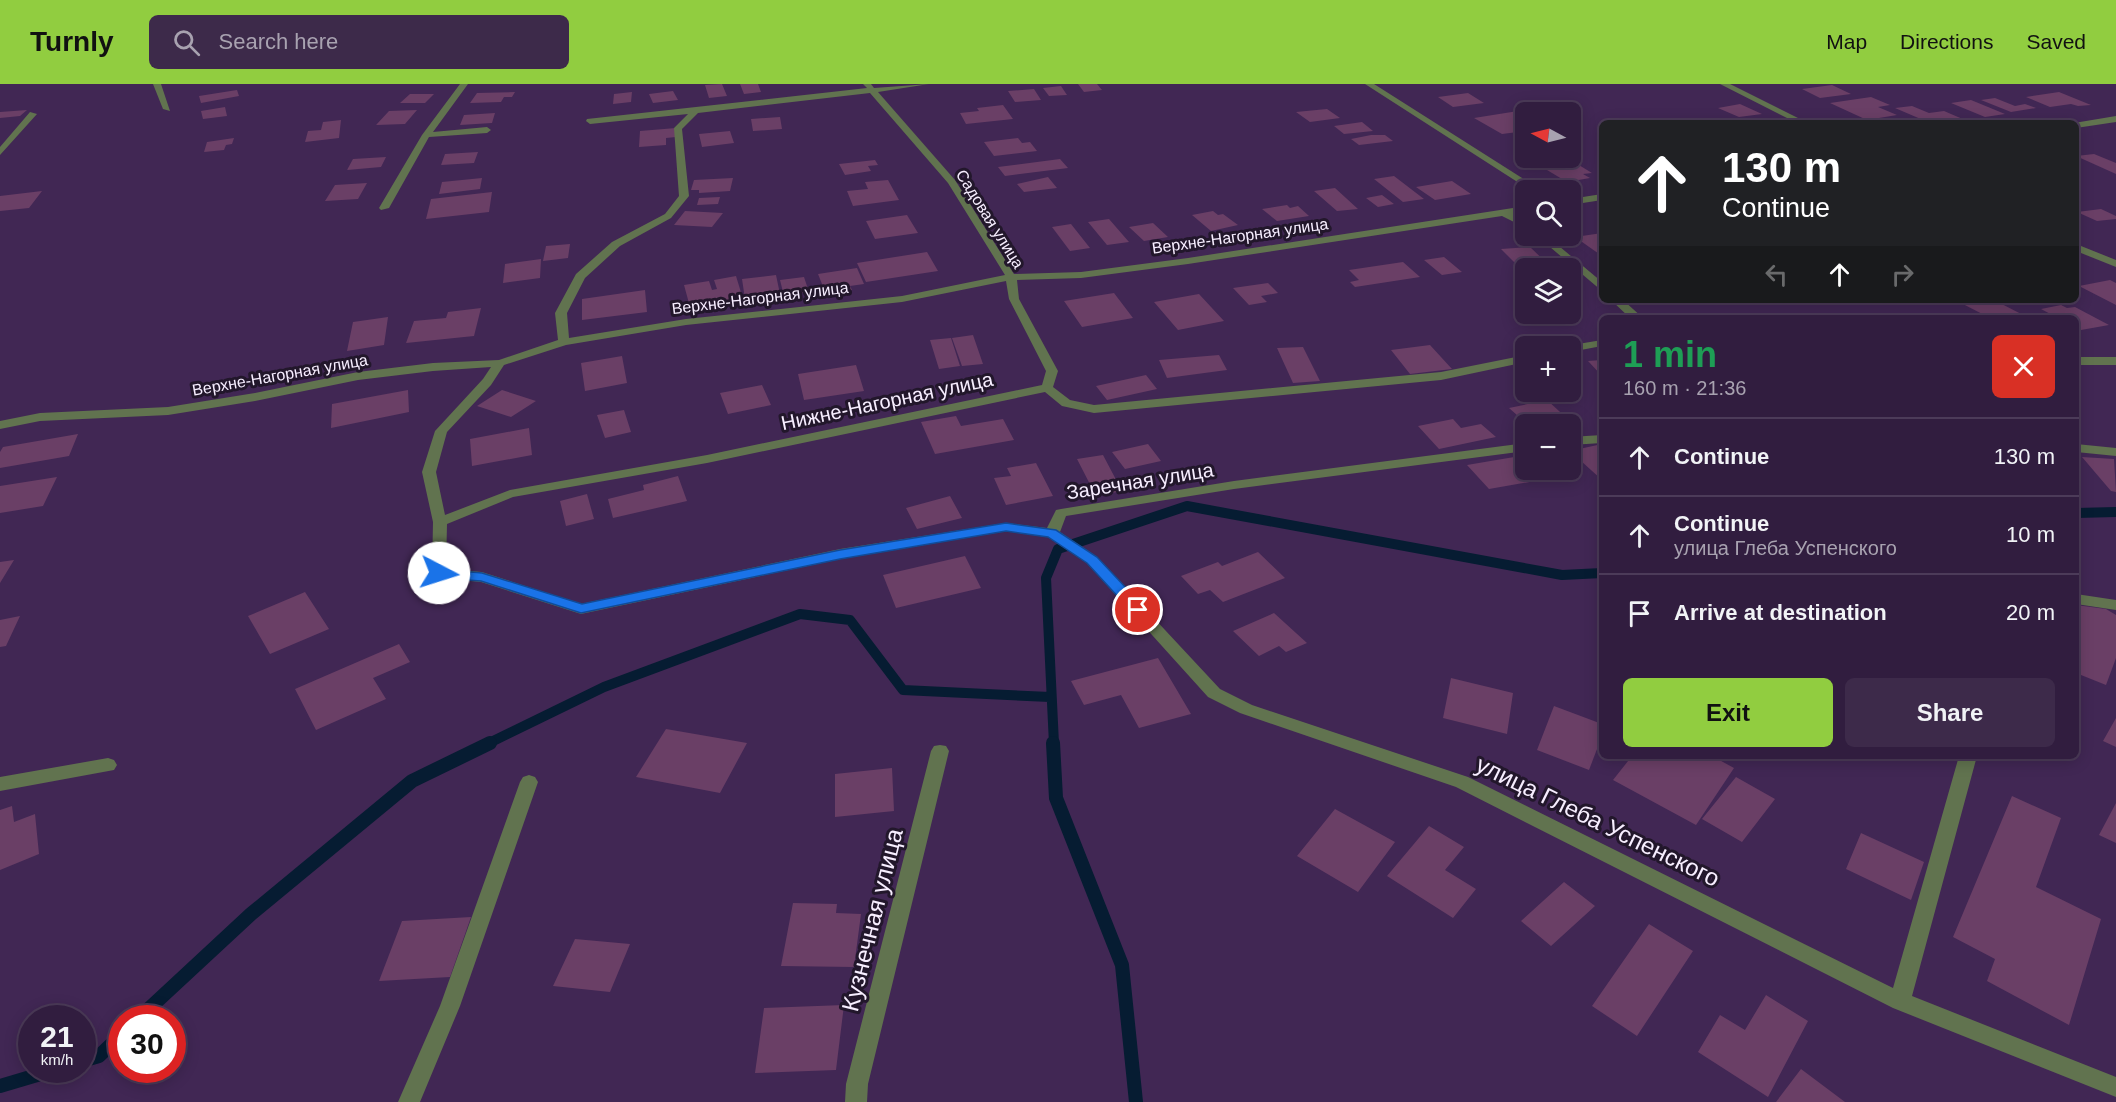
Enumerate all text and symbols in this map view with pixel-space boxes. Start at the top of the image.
search box [149,15,569,69]
text: Turnly [30,26,113,57]
icon: search [170,26,203,59]
text: Search here [218,29,338,54]
text: Map [1826,30,1867,53]
text: Directions [1900,30,1993,53]
text: Saved [2026,30,2086,53]
north arrow [1515,102,1581,168]
map controls [1515,102,1581,480]
icon: ahead [1623,144,1701,222]
text: 130 m [1722,144,1841,191]
street label: Садовая улица [953,167,1027,272]
button: search [1515,180,1581,246]
text: Continue [1722,193,1830,223]
street label: Верхне-Нагорная улица [1151,215,1329,257]
button: layers [1515,258,1581,324]
icon: left [1760,258,1793,291]
icon: ahead [1823,258,1856,291]
icon: right [1886,258,1919,291]
street label: Верхне-Нагорная улица [671,279,849,317]
text: 1 min [1623,334,1717,375]
button: close [1992,335,2055,398]
button: + [1515,336,1581,402]
street label: Верхне-Нагорная улица [191,351,369,399]
street label: Нижне-Нагорная улица [779,368,996,434]
text: 160 m · 21:36 [1623,377,1746,399]
button: − [1515,414,1581,480]
icon: ahead [1623,441,1656,474]
text: Continue [1674,444,1769,469]
text: 130 m [1994,444,2055,469]
street label: Заречная улица [1065,458,1216,503]
text: Continue [1674,511,1769,536]
icon: ahead [1623,519,1656,552]
text: 10 m [2006,522,2055,547]
text: улица Глеба Успенского [1674,537,1897,559]
position arrow [407,541,471,605]
pin [1112,584,1163,635]
icon: arrive [1121,593,1154,626]
icon: arrive [1623,597,1656,630]
text: Arrive at destination [1674,600,1887,625]
text: 20 m [2006,600,2055,625]
button: Exit [1623,678,1833,747]
button: Share [1845,678,2055,747]
street label: улица Глеба Успенского [1472,750,1724,892]
street label: Кузнечная улица [836,825,908,1014]
speed limit sign: 30 [108,1005,186,1083]
text: 21 [40,1020,74,1053]
text: km/h [41,1051,73,1068]

